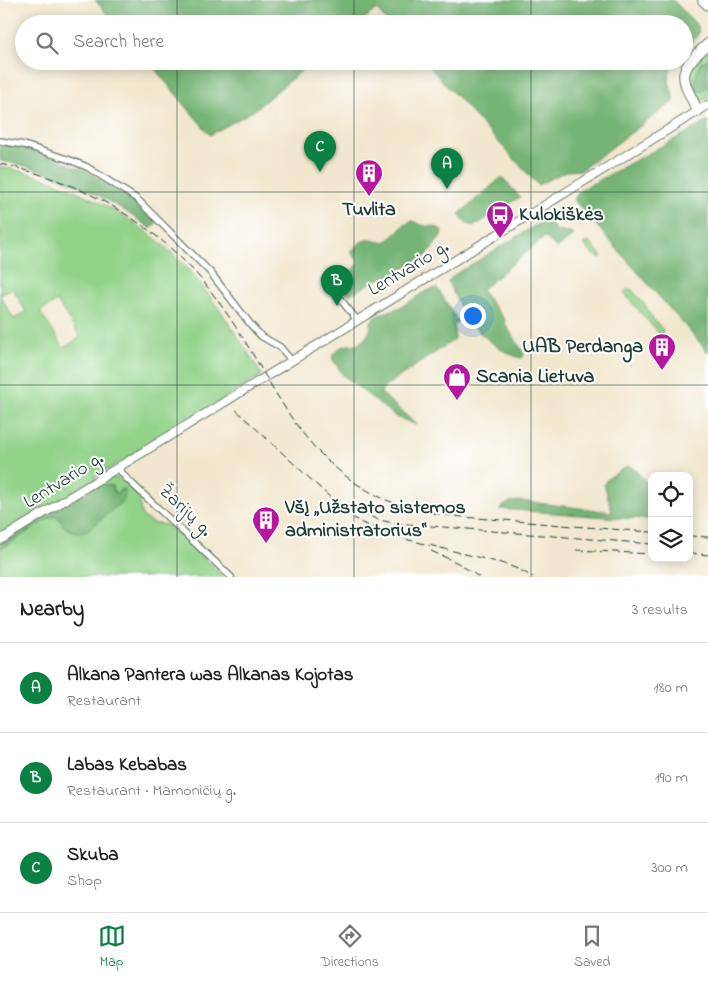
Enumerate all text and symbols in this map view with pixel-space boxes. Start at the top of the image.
search box [15,15,693,70]
icon: search [33,29,61,57]
text: Search here [73,29,164,56]
pin: C [304,131,336,172]
pin: A [431,148,463,189]
building icon: Tuvlita [354,158,384,197]
place label: Tuvlita [342,196,396,225]
bus stop icon: Kulokiškės [485,200,515,239]
place label: Kulokiškės [519,201,604,230]
street label: Lentvario g. [363,233,455,305]
pin: B [321,265,353,306]
your location [460,303,486,329]
building icon: UAB Perdanga [647,332,677,371]
place label: UAB Perdanga [522,333,643,363]
shop icon: Scania Lietuva [442,362,472,401]
place label: Scania Lietuva [476,363,595,392]
street label: Lentvario g. [18,445,110,518]
map controls [648,472,693,562]
button: locate [648,472,693,517]
street label: Žarijų g. [151,478,219,545]
place label: VšĮ „Užstato sistemos administratorius“ [284,494,466,546]
building icon: VšĮ „Užstato sistemos administratorius“ [251,505,281,544]
button: layers [648,517,693,562]
text: Nearby [20,595,84,625]
text: 3 results [632,598,688,622]
text: Alkana Pantera was Alkanas Kojotas [67,662,354,689]
text: A [31,676,41,700]
text: 180 m [654,676,688,700]
text: Restaurant [67,689,141,713]
text: Labas Kebabas [67,752,187,779]
text: B [31,766,41,790]
text: 190 m [655,766,688,790]
text: Restaurant · Mamoničių g. [67,779,236,803]
text: Skuba [67,842,119,869]
text: C [32,856,40,880]
text: 300 m [651,856,688,880]
text: Shop [67,869,102,893]
tab: Map [98,922,126,973]
tab: Directions [321,922,379,973]
tab: Saved [574,922,610,973]

